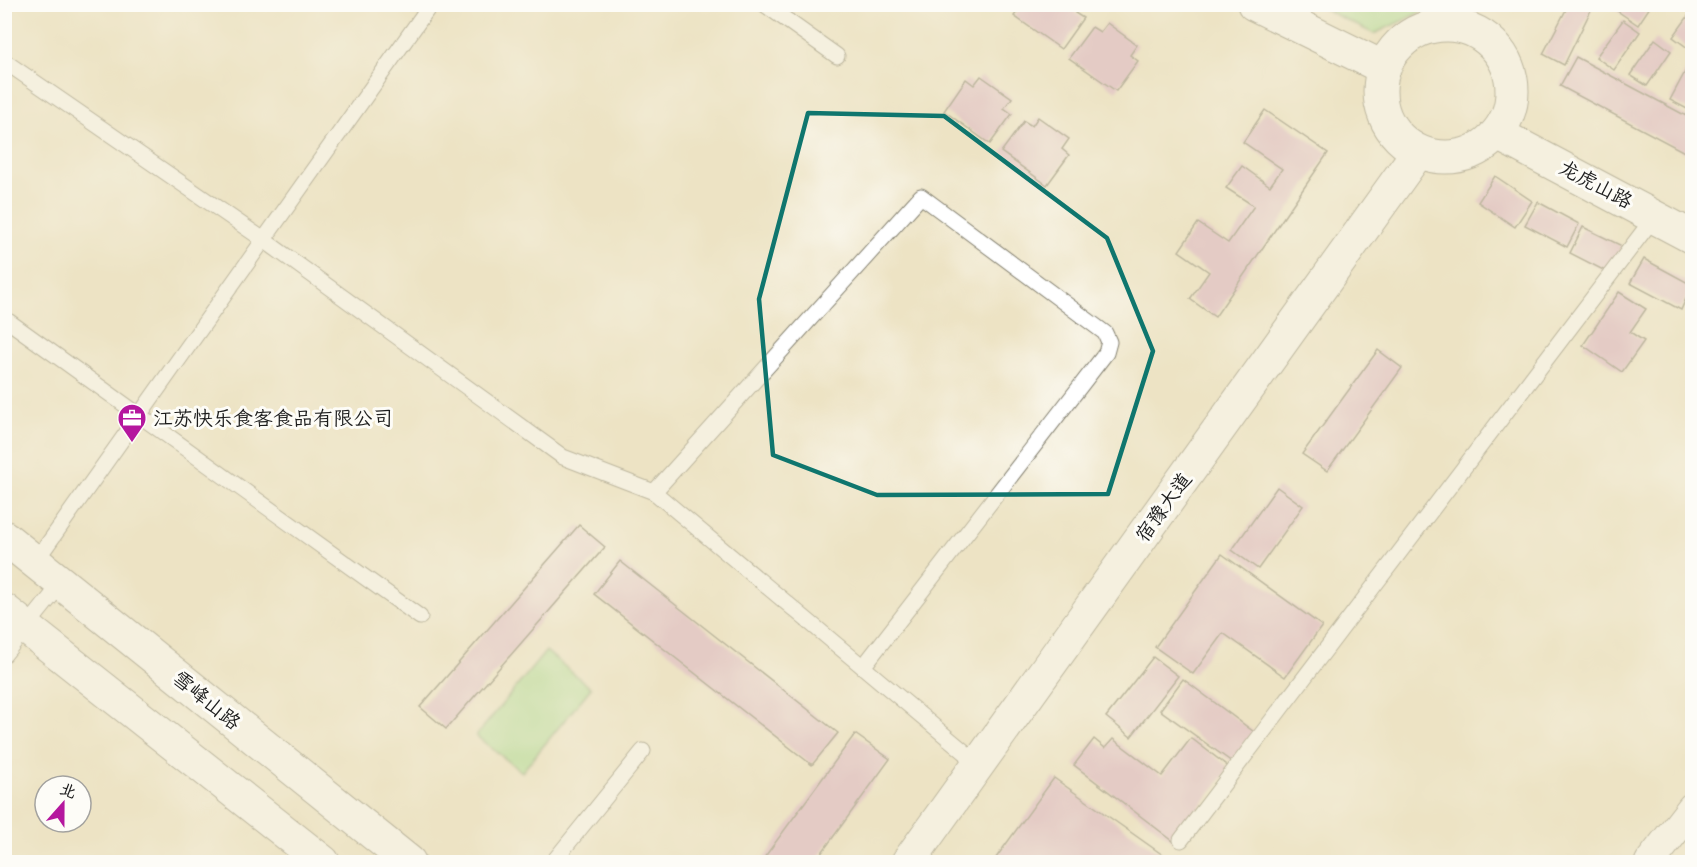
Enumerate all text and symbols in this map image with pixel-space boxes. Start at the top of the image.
street label: 龙虎山路 [1555,154,1638,214]
office icon: 江苏快乐食客食品有限公司 [116,402,148,444]
place label: 江苏快乐食客食品有限公司 [153,405,393,430]
street label: 宿豫大道 [1129,467,1196,546]
street label: 雪峰山路 [168,665,247,735]
north arrow [33,774,93,834]
text: 北 [57,778,79,802]

